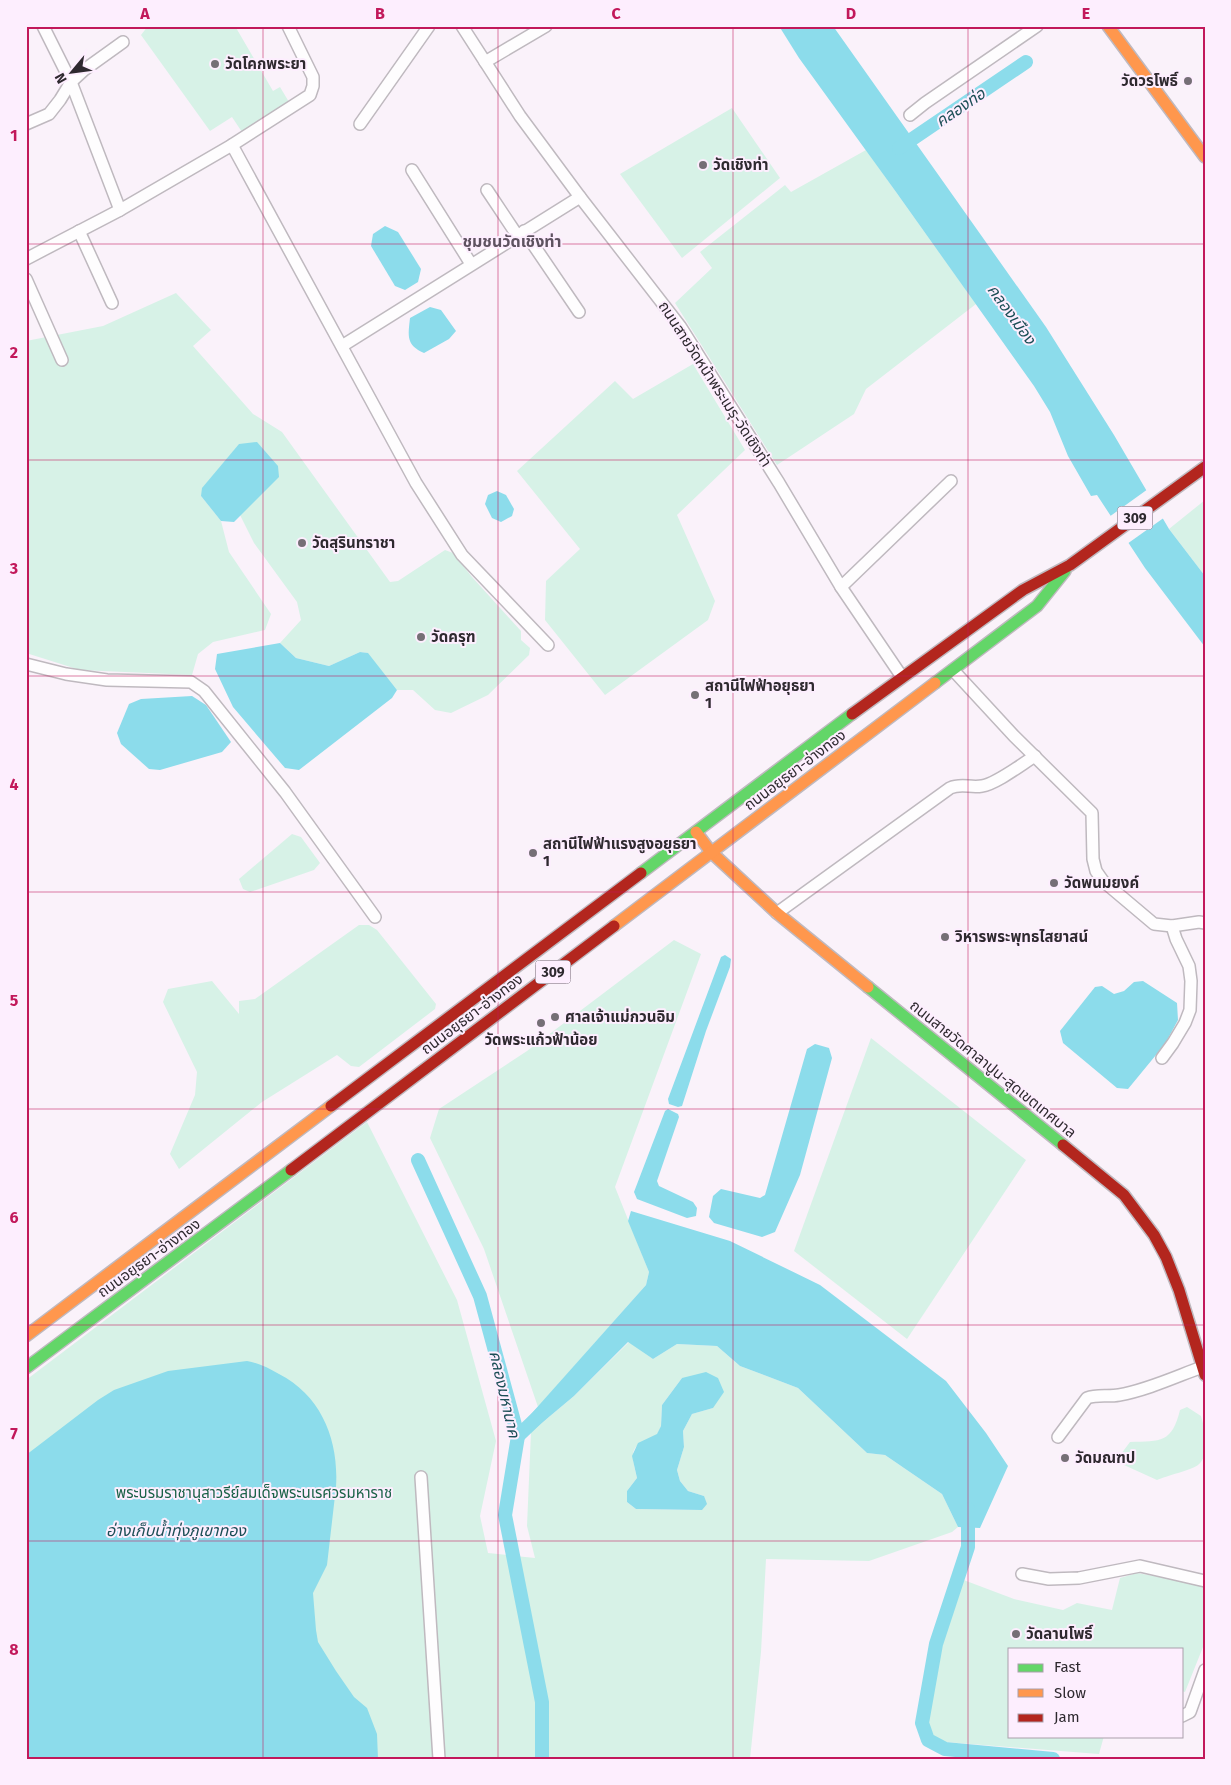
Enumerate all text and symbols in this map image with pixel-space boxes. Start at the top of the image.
text: A [139,4,150,23]
text: B [375,4,385,23]
text: C [611,4,621,23]
text: D [846,4,856,23]
text: E [1082,4,1090,23]
north arrow [48,48,98,98]
place label: วัดโคกพระยา [225,55,306,73]
marker: วัดโคกพระยา [209,58,221,70]
text: N [51,70,71,86]
place label: วัดวรโพธิ์ [1121,71,1179,90]
marker: วัดวรโพธิ์ [1182,75,1194,87]
water label: คลองท่อ [932,84,989,131]
text: 1 [10,126,18,145]
place label: วัดเชิงท่า [713,156,769,174]
marker: วัดเชิงท่า [697,159,709,171]
district label: ชุมชนวัดเชิงท่า [462,232,562,251]
water label: คลองเมือง [984,281,1040,349]
street label: ถนนสายวัดหน้าพระเมรุ-วัดเชิงท่า [655,298,775,470]
text: 2 [10,343,18,362]
road number: 309 [1118,506,1152,530]
place label: วัดสุรินทราชา [312,534,395,552]
marker: วัดสุรินทราชา [296,537,308,549]
text: 3 [9,559,18,578]
place label: วัดครุฑ [431,628,475,646]
marker: วัดครุฑ [415,631,427,643]
place label: สถานีไฟฟ้าอยุธยา 1 [705,677,815,712]
marker: สถานีไฟฟ้าอยุธยา 1 [689,689,701,701]
street label: ถนนอยุธยา-อ่างทอง [741,726,849,814]
text: 4 [9,775,19,794]
place label: สถานีไฟฟ้าแรงสูงอยุธยา 1 [543,835,697,870]
marker: สถานีไฟฟ้าแรงสูงอยุธยา 1 [527,847,539,859]
place label: วัดพนมยงค์ [1064,874,1139,892]
marker: วัดพนมยงค์ [1048,877,1060,889]
place label: วิหารพระพุทธไสยาสน์ [954,928,1088,946]
marker: วิหารพระพุทธไสยาสน์ [939,931,951,943]
road number: 309 [536,960,570,984]
street label: ถนนอยุธยา-อ่างทอง [418,970,526,1058]
text: 5 [10,991,19,1010]
street label: ถนนสายวัดศาลาปูน-สุดเขตเทศบาล [906,996,1080,1142]
place label: ศาลเจ้าแม่กวนอิม [565,1008,675,1026]
marker: ศาลเจ้าแม่กวนอิม [549,1011,561,1023]
marker: วัดพระแก้วฟ้าน้อย [535,1017,547,1029]
place label: วัดพระแก้วฟ้าน้อย [484,1031,598,1049]
text: 6 [9,1208,19,1227]
street label: ถนนอยุธยา-อ่างทอง [94,1215,204,1301]
water label: คลองมหานาค [485,1349,524,1441]
text: 7 [10,1424,18,1443]
place label: วัดมณฑป [1075,1449,1135,1467]
marker: วัดมณฑป [1059,1452,1071,1464]
park label: พระบรมราชานุสาวรีย์สมเด็จพระนเรศวรมหาราช [116,1484,392,1502]
water label: อ่างเก็บน้ำทุ่งภูเขาทอง [106,1519,247,1541]
place label: วัดลานโพธิ์ [1026,1624,1094,1643]
marker: วัดลานโพธิ์ [1010,1628,1022,1640]
text: 8 [9,1640,19,1659]
legend [1008,1648,1184,1738]
text: Fast [1054,1658,1081,1676]
text: Slow [1054,1684,1086,1702]
text: Jam [1054,1708,1080,1726]

